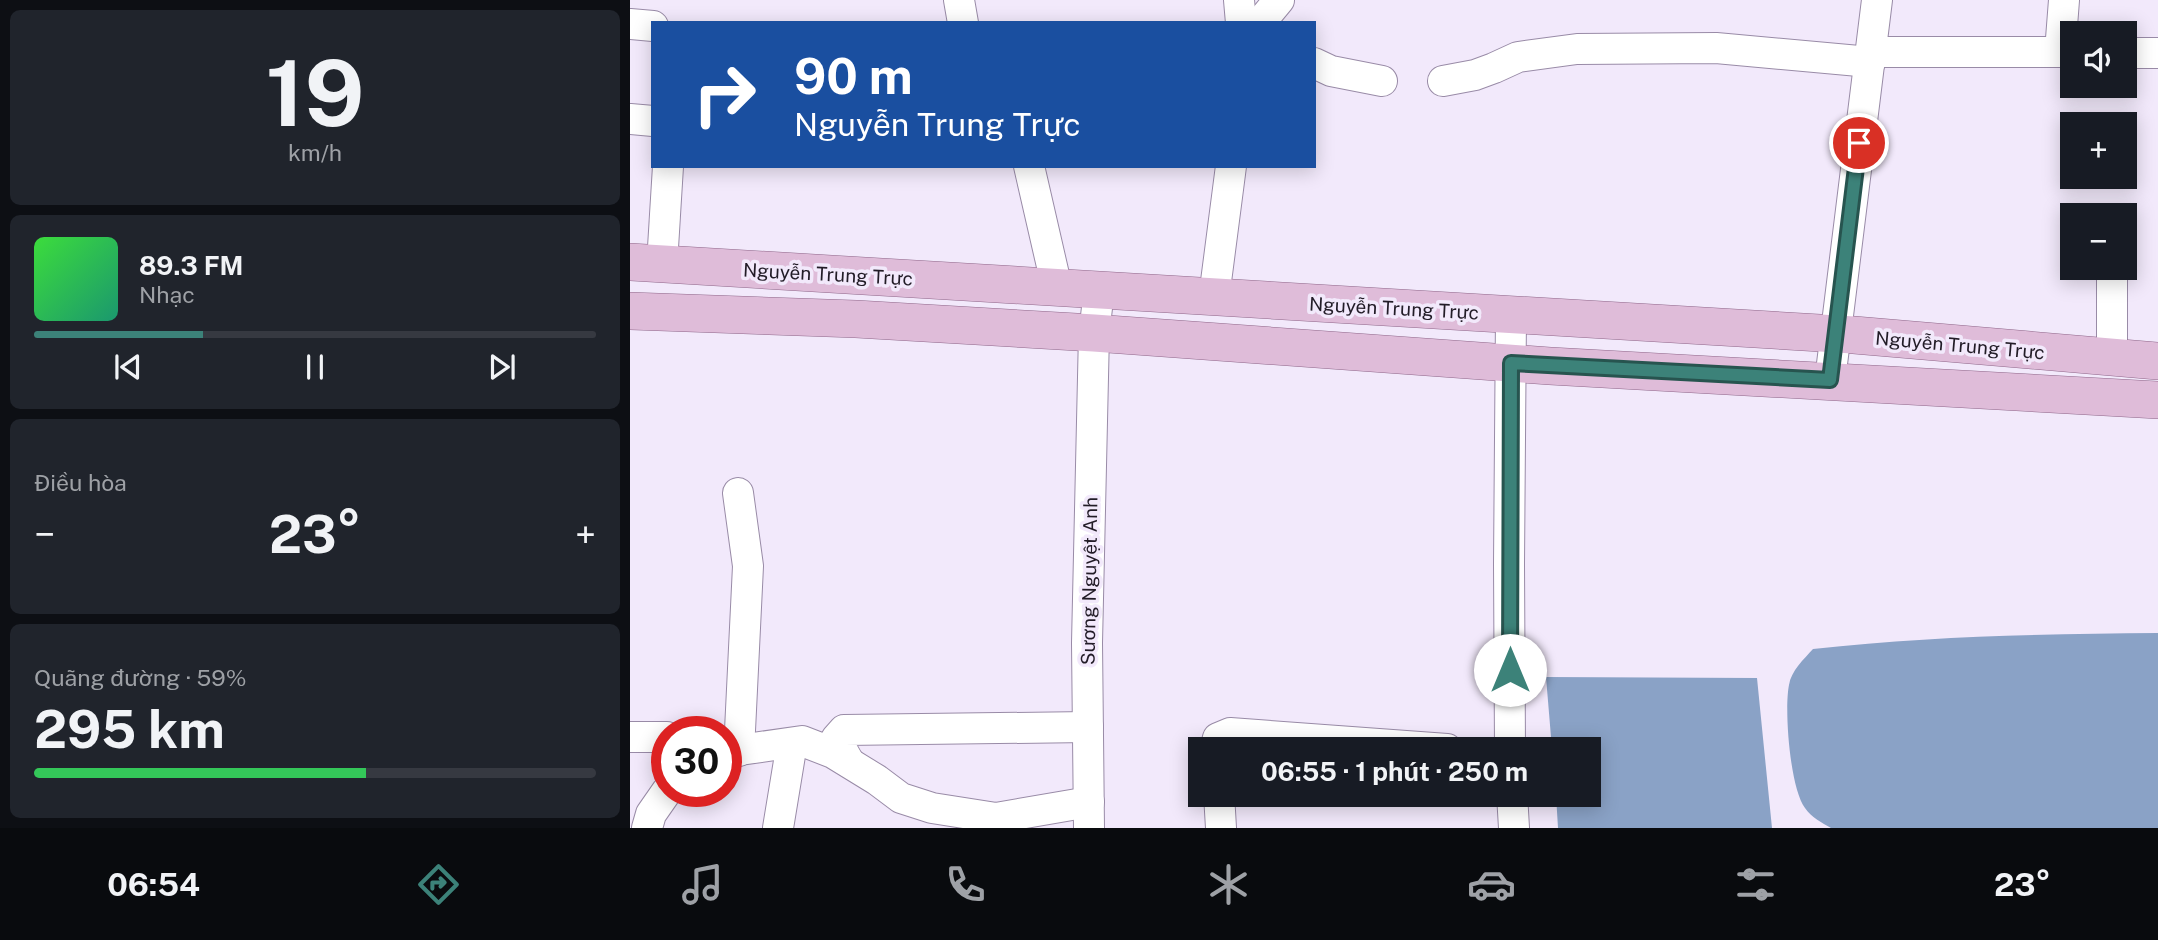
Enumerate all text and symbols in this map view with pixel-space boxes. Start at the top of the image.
map controls [2060,21,2137,280]
button: sound [2060,21,2137,98]
text: 19 [266,40,364,146]
text: 90 m [794,47,913,105]
icon: right [679,49,770,140]
text: Nguyễn Trung Trực [794,106,1081,143]
button: + [2060,112,2137,189]
pin [1829,113,1889,173]
icon: arrive [1840,124,1878,162]
text: km/h [288,139,342,166]
button: − [2060,203,2137,280]
text: 89.3 FM [139,250,243,281]
street label: Nguyễn Trung Trực [742,259,914,289]
text: Nhạc [139,281,195,308]
street label: Nguyễn Trung Trực [1308,293,1480,323]
street label: Nguyễn Trung Trực [1874,327,2046,363]
icon: previous [109,348,147,386]
icon: pause [296,348,334,386]
icon: next [483,348,521,386]
text: Điều hòa [34,469,127,496]
street label: Sương Nguyệt Anh [1077,497,1101,665]
text: 23° [269,504,361,565]
text: − [34,512,55,557]
text: + [575,512,596,557]
position arrow [1473,633,1547,707]
text: Quãng đường · 59% [34,664,246,691]
text: 295 km [34,699,225,760]
speed limit sign: 30 [651,716,742,807]
text: 06:55 · 1 phút · 250 m [1261,756,1528,787]
icon: directions [414,860,463,909]
icon: music [678,860,727,909]
icon: phone [941,860,990,909]
icon: climate [1204,860,1253,909]
icon: car [1467,860,1516,909]
icon: filters [1731,860,1780,909]
text: 06:54 [107,866,200,903]
text: 23° [1994,866,2051,903]

